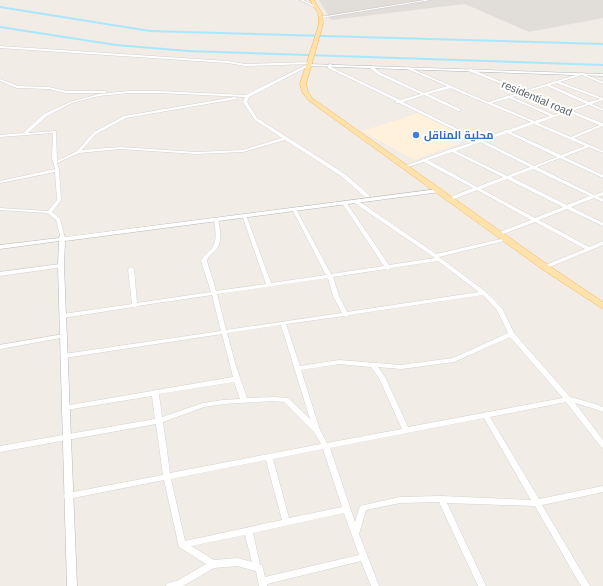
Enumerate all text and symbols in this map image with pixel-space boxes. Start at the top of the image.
street label: residential road [500,78,574,118]
place label: محلية المناقل [424,129,494,142]
marker: محلية المناقل [411,130,421,140]

